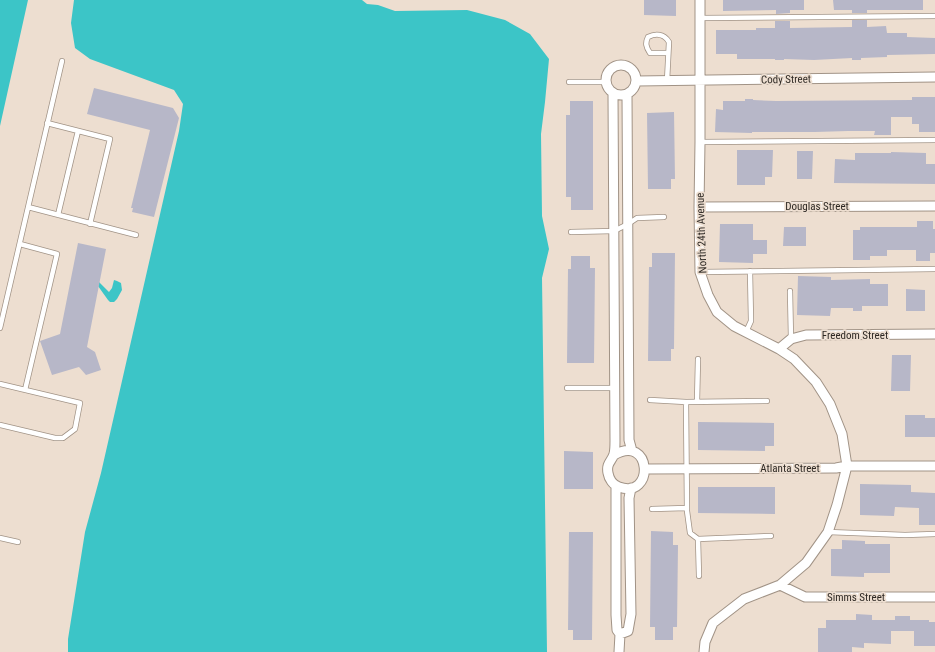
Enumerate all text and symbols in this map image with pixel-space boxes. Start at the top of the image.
street label: Cody Street [761,73,811,86]
street label: North 24th Avenue [694,192,709,274]
street label: Douglas Street [785,200,849,213]
street label: Freedom Street [822,329,888,342]
street label: Atlanta Street [760,462,820,475]
street label: Simms Street [827,591,885,604]

